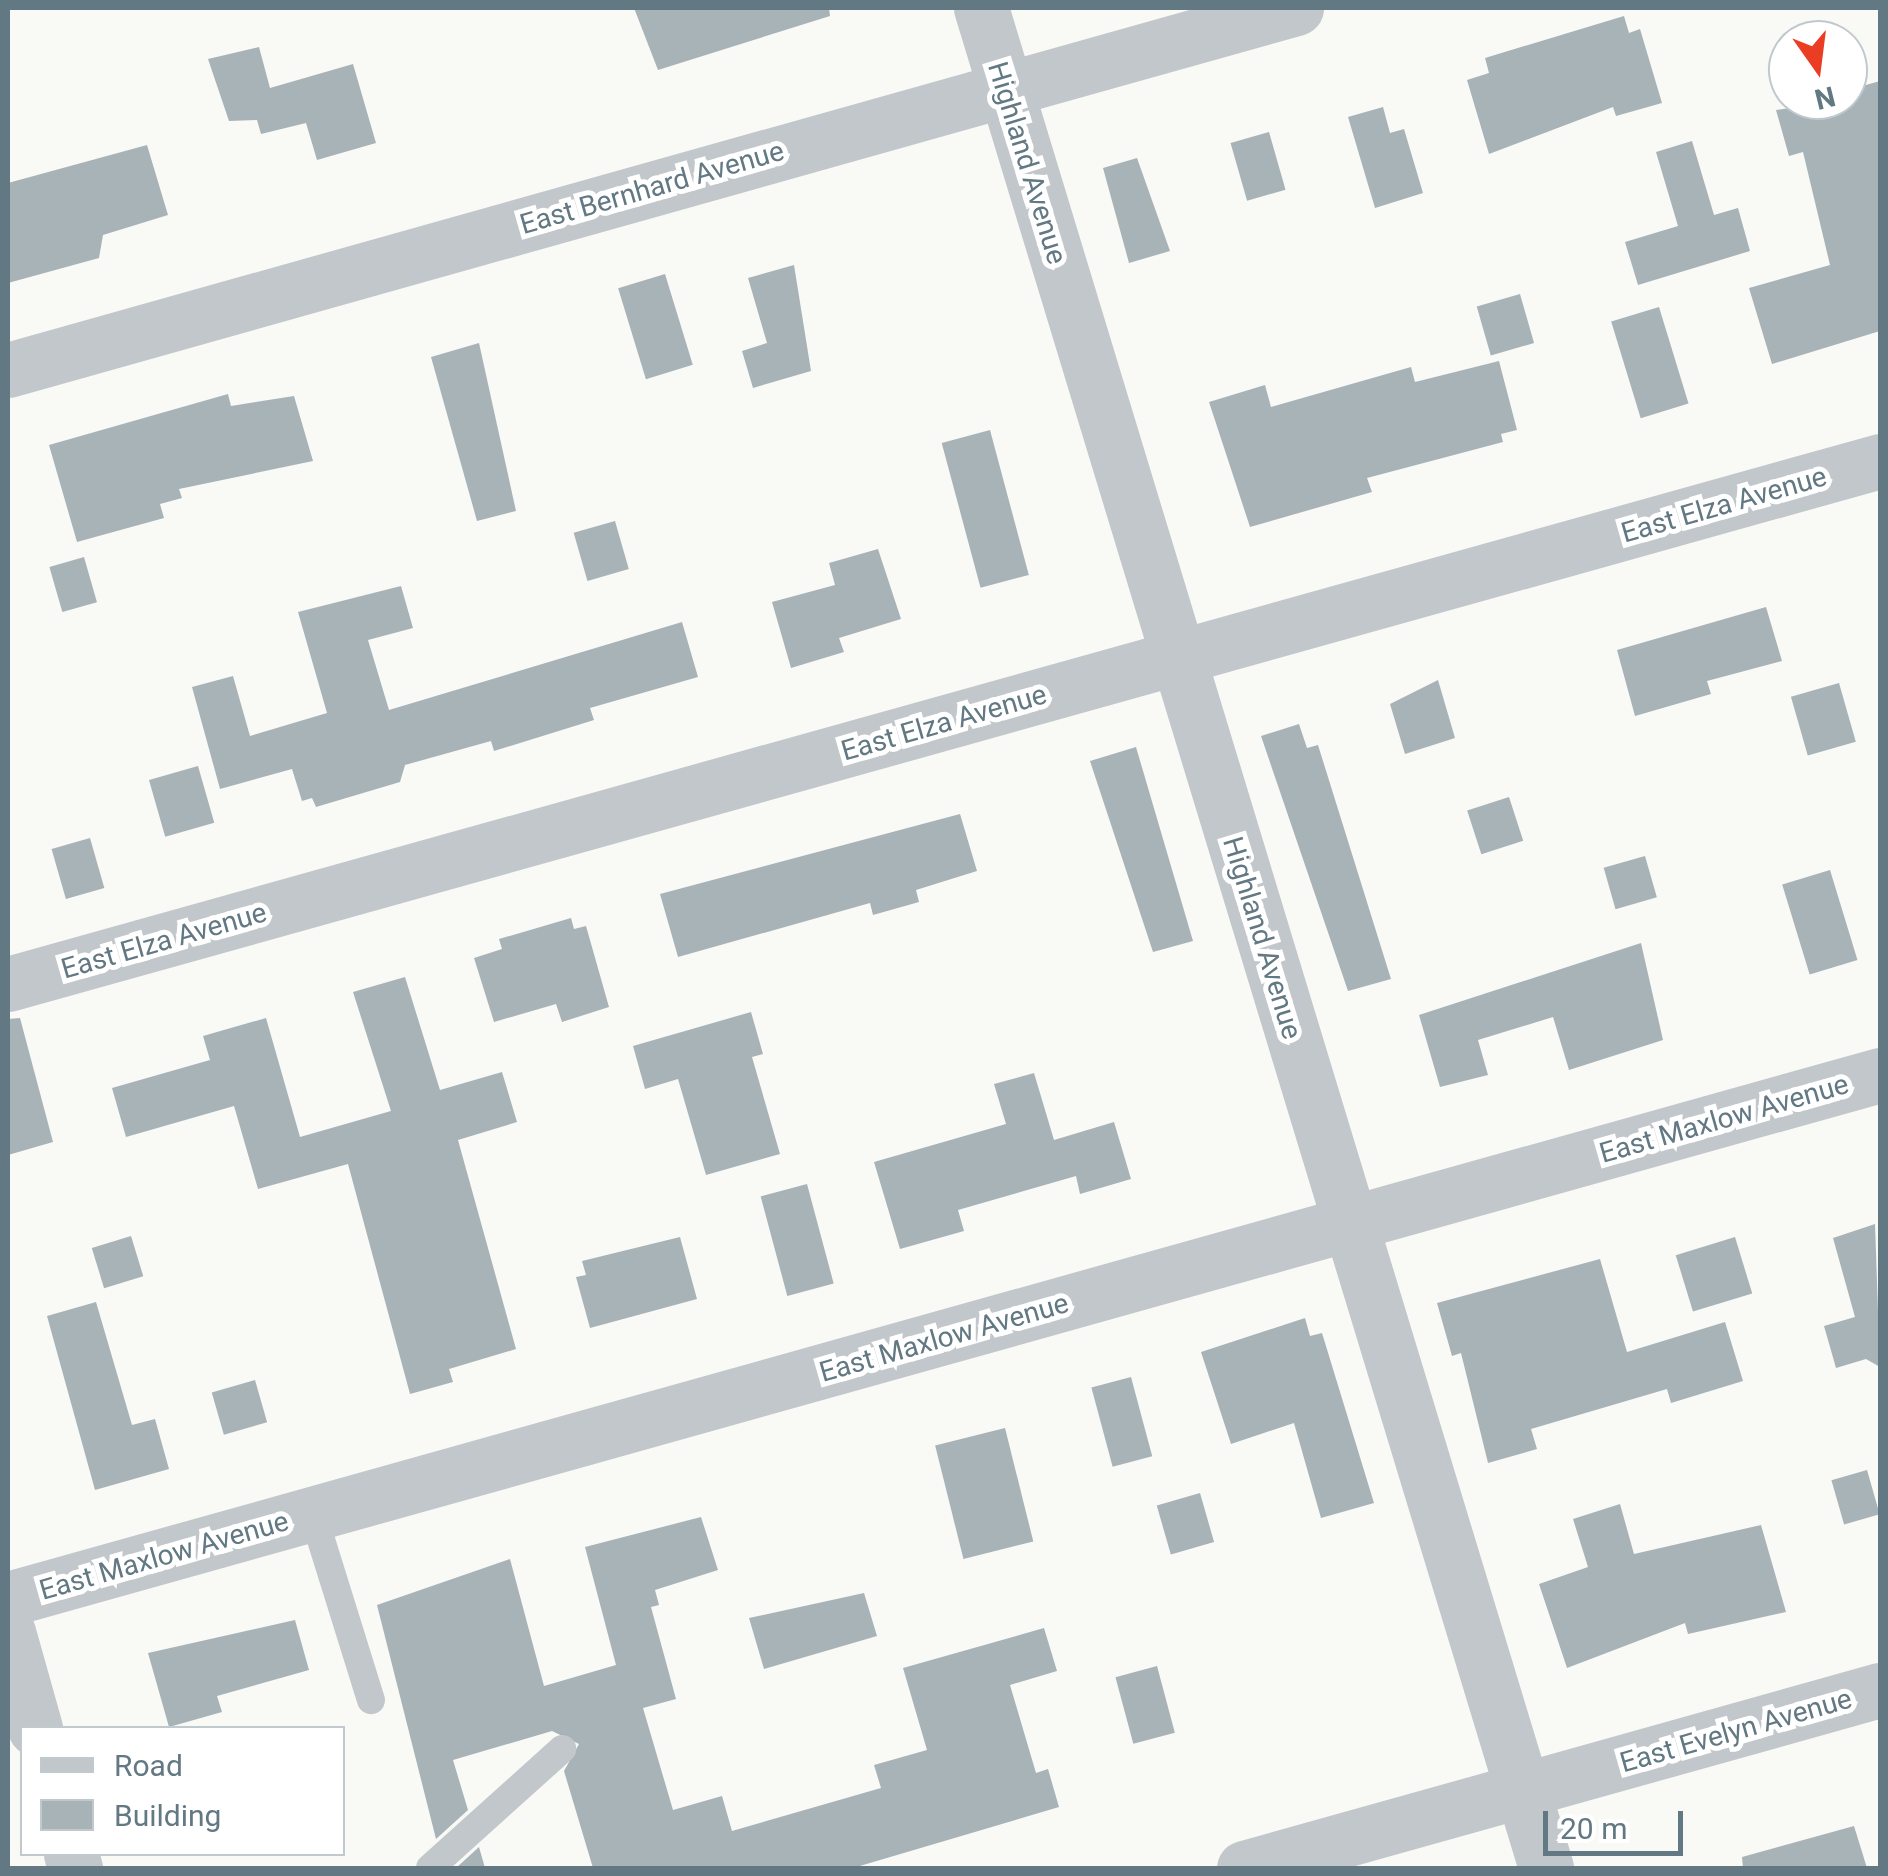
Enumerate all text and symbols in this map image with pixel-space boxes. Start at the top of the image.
north arrow [1768,20,1868,120]
street label: Highland Avenue [980,58,1074,268]
text: N [1811,79,1838,116]
street label: East Bernhard Avenue [516,134,788,242]
street label: East Elza Avenue [1617,460,1831,550]
street label: East Elza Avenue [837,678,1051,768]
street label: Highland Avenue [1215,833,1309,1043]
street label: East Elza Avenue [57,896,271,986]
street label: East Maxlow Avenue [1596,1067,1852,1171]
street label: East Maxlow Avenue [816,1286,1072,1390]
street label: East Maxlow Avenue [36,1504,292,1608]
street label: East Evelyn Avenue [1616,1682,1856,1780]
legend [20,1726,345,1856]
text: Road [114,1748,183,1783]
scale bar [1548,1791,1688,1853]
text: Building [114,1798,221,1833]
text: 20 m [1560,1811,1627,1846]

